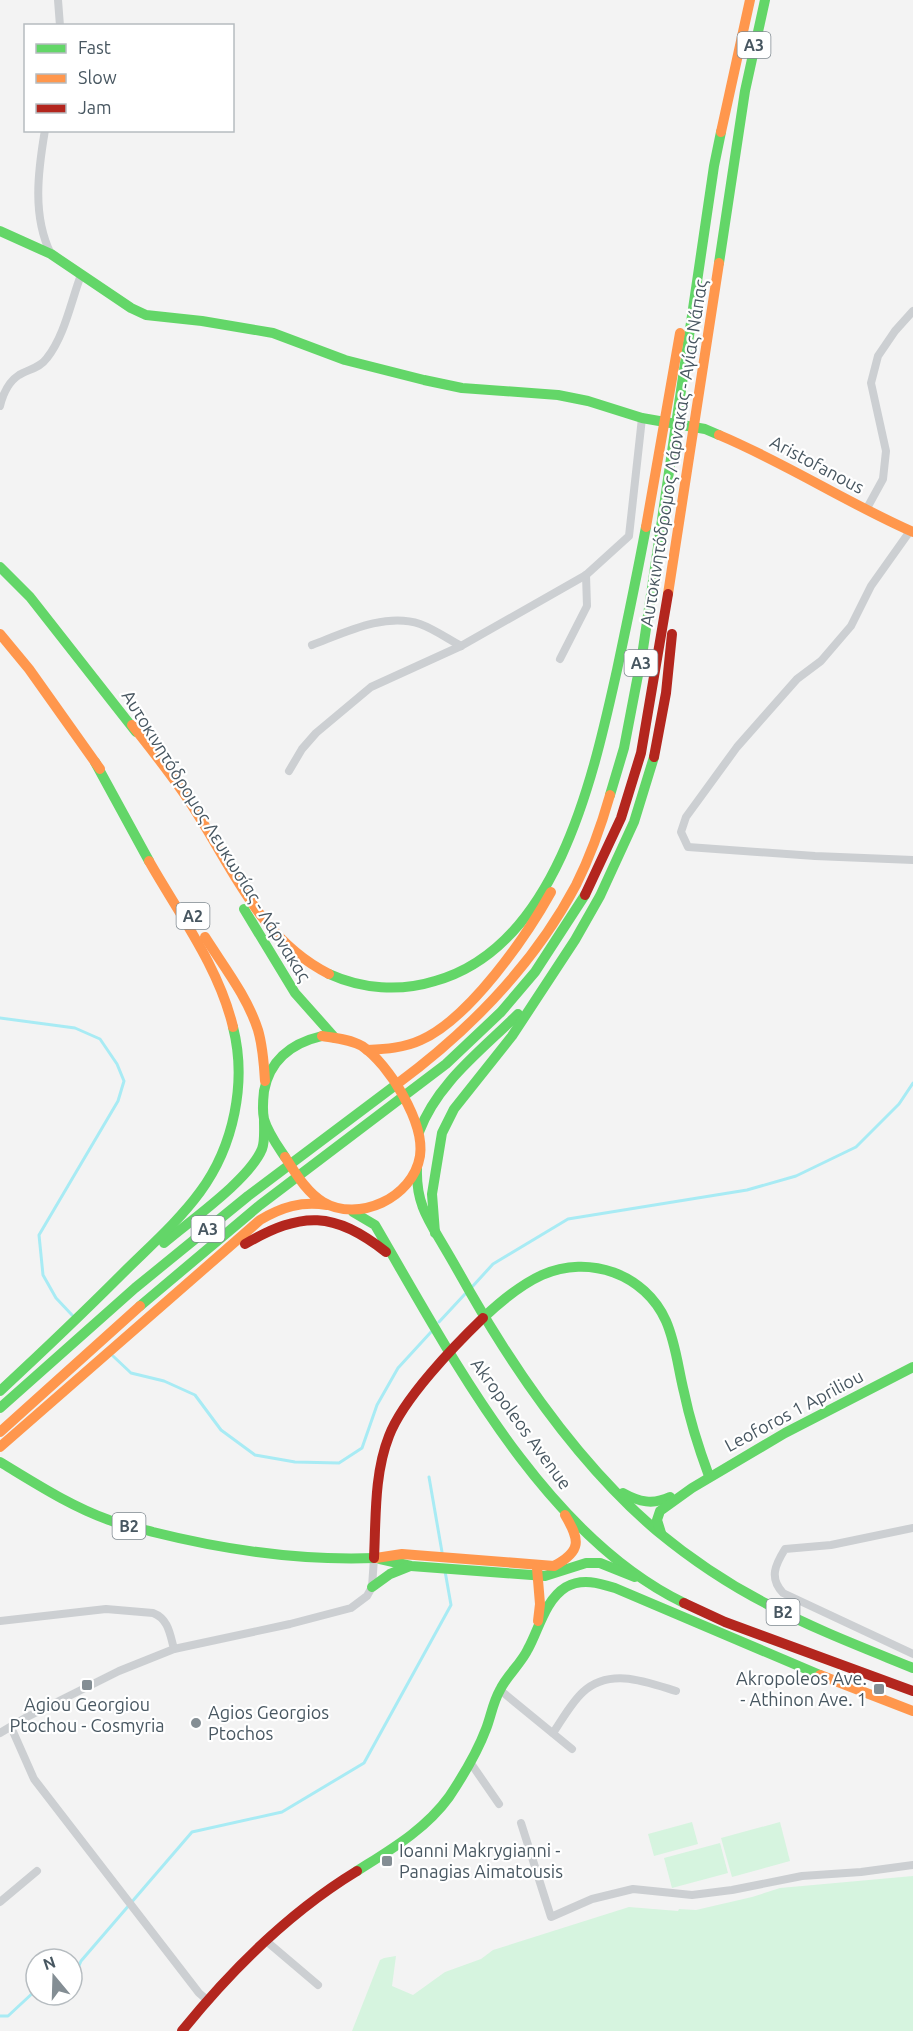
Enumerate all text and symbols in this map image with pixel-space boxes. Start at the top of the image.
legend [24,24,234,132]
road number: A3 [738,32,771,58]
text: Fast [78,37,111,57]
text: Slow [78,67,117,87]
text: Jam [78,97,112,117]
street label: Αυτοκινητόδρομος Λάρνακας - Αγίας Νάπας [636,278,711,628]
street label: Aristofanous [767,431,868,497]
road number: A3 [624,650,658,676]
street label: Αυτοκινητόδρομος Λευκωσίας - Λάρνακας [118,686,315,985]
road number: A2 [176,903,210,929]
road number: A3 [192,1216,224,1242]
street label: Akropoleos Avenue [468,1354,576,1493]
street label: Leoforos 1 Apriliou [721,1365,866,1455]
road number: B2 [112,1513,146,1539]
road number: B2 [766,1599,800,1625]
place label: Akropoleos Ave. - Athinon Ave. 1 [736,1668,867,1709]
marker: Agiou Georgiou Ptochou - Cosmyria [80,1678,94,1692]
marker: Akropoleos Ave. - Athinon Ave. 1 [872,1682,886,1696]
place label: Agiou Georgiou Ptochou - Cosmyria [9,1694,165,1735]
place label: Agios Georgios Ptochos [208,1702,329,1743]
marker: Agios Georgios Ptochos [189,1716,203,1730]
place label: Ioanni Makrygianni - Panagias Aimatousis [399,1840,563,1881]
marker: Ioanni Makrygianni - Panagias Aimatousis [380,1854,394,1868]
north arrow [24,1947,84,2007]
text: N [41,1952,58,1973]

